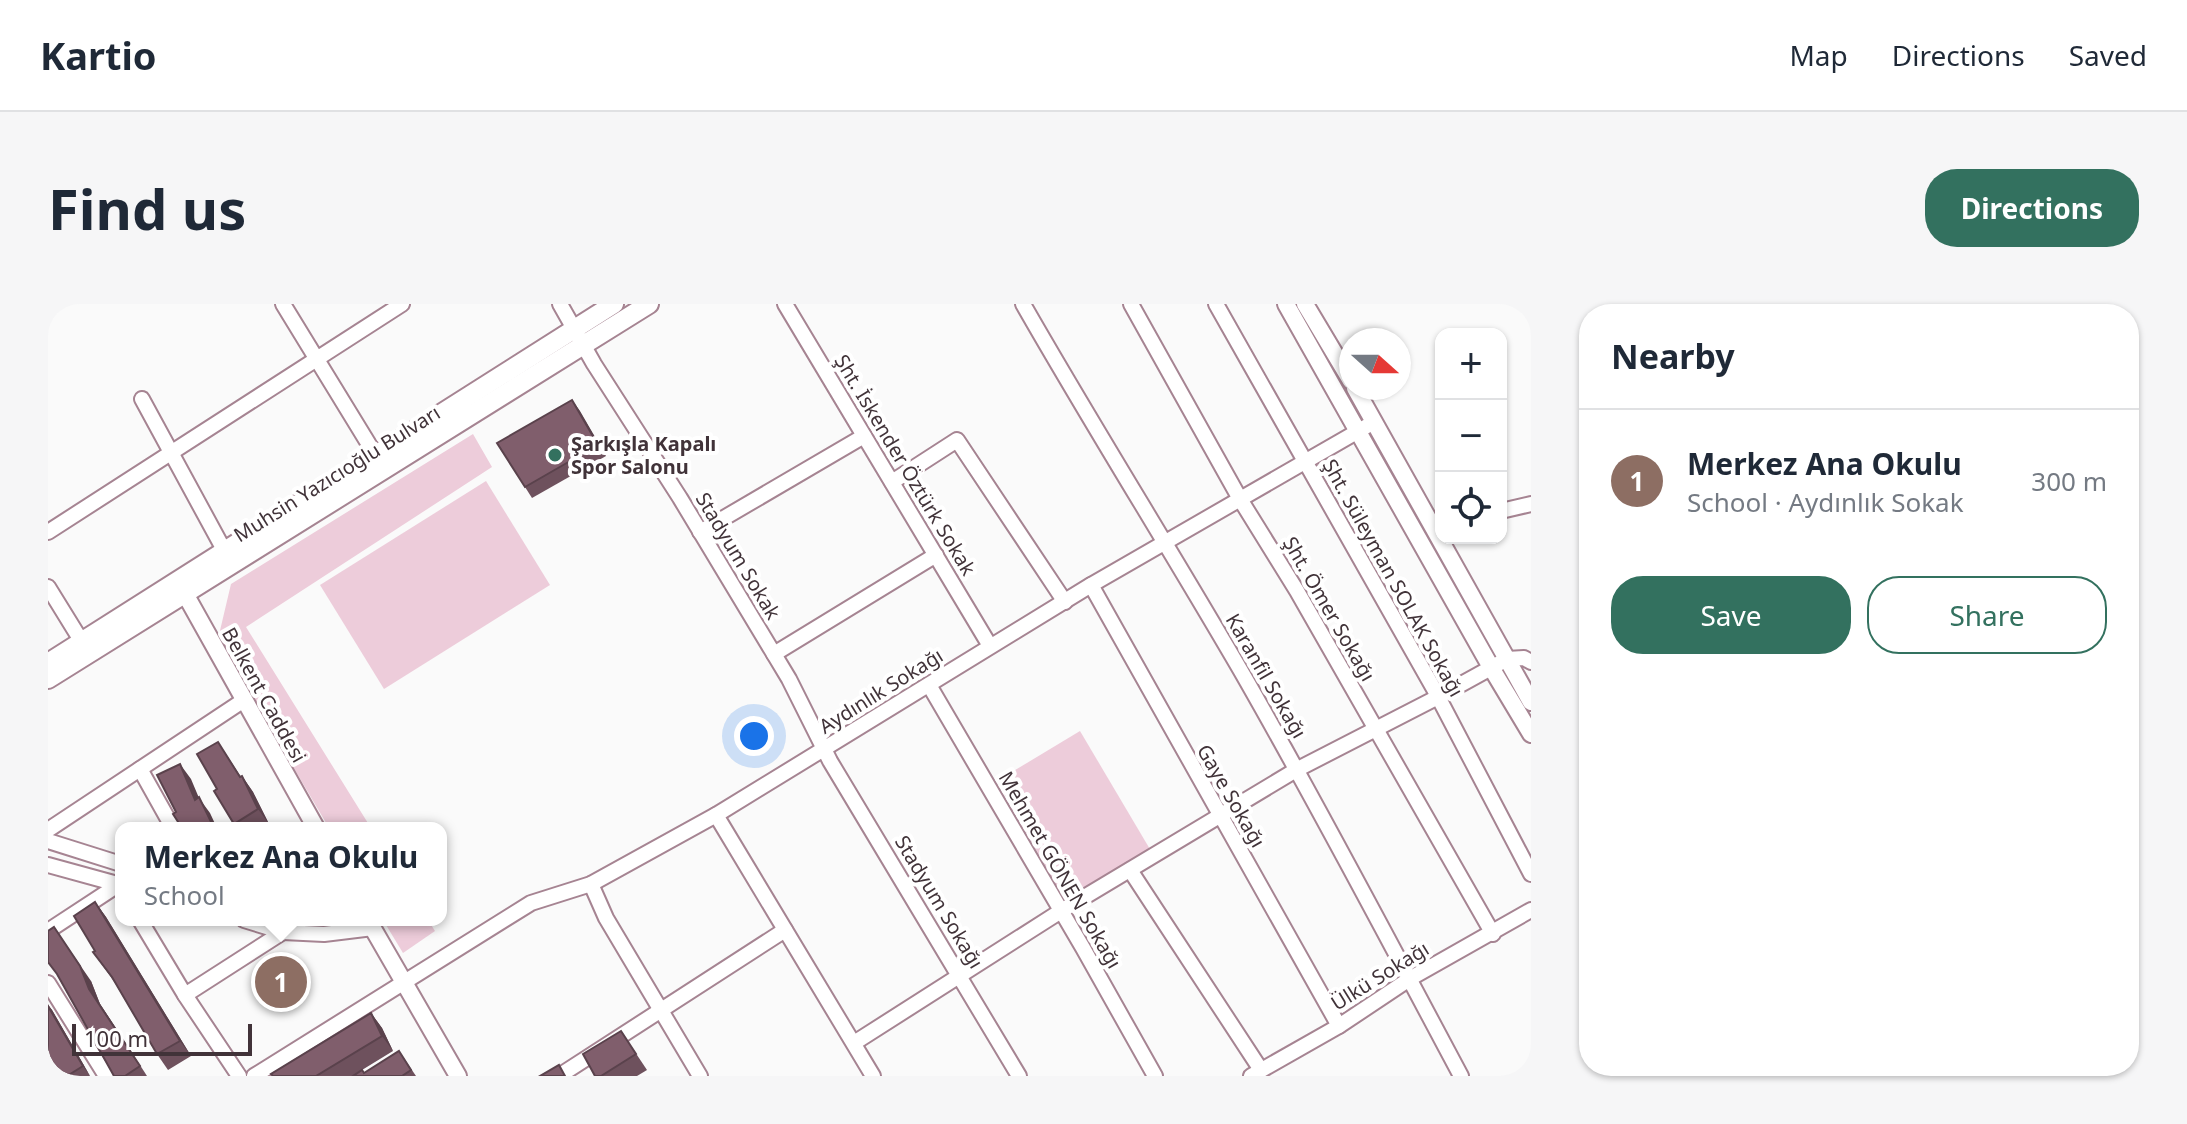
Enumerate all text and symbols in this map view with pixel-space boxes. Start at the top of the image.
text: Kartio [40,29,157,81]
text: Map [1789,36,1848,74]
text: Directions [1892,36,2025,74]
text: Saved [2069,36,2147,74]
button: Directions [1925,169,2139,247]
text: Find us [48,170,246,246]
north arrow [1339,328,1411,400]
map controls [1435,328,1507,544]
button: + [1435,328,1507,400]
text: Nearby [1611,333,1735,379]
street label: Şht. İskender Öztürk Sokak [829,349,982,580]
street label: Muhsin Yazıcıoğlu Bulvarı [228,399,445,548]
button: − [1435,400,1507,472]
place label: Şarkışla Kapalı Spor Salonu [571,430,716,480]
text: Merkez Ana Okulu [1687,443,1962,484]
marker: Şarkışla Kapalı Spor Salonu [546,446,564,464]
street label: Şht. Süleyman SOLAK Sokağı [1317,454,1470,702]
text: 1 [1630,463,1644,499]
text: 300 m [2031,463,2107,499]
button: locate [1435,472,1507,544]
text: School · Aydınlık Sokak [1687,484,1964,520]
street label: Stadyum Sokak [690,487,787,625]
street label: Şht. Ömer Sokağı [1277,532,1382,686]
button: Save [1611,576,1851,654]
button: Share [1867,576,2107,654]
street label: Karanfil Sokağı [1220,608,1313,743]
street label: Belkent Caddesi [216,622,313,767]
street label: Aydınlık Sokağı [814,642,948,740]
your location [734,716,774,756]
street label: Gaye Sokağı [1191,739,1272,852]
street label: Mehmet GÖNEN Sokağı [993,766,1128,973]
popup [115,822,447,926]
street label: Stadyum Sokağı [889,830,990,973]
text: Merkez Ana Okulu [144,836,418,877]
text: School [144,877,225,913]
street label: Ülkü Sokağı [1326,935,1434,1016]
pin: 1 [255,952,307,1012]
scale bar [72,1020,252,1056]
text: 100 m [84,1023,148,1053]

